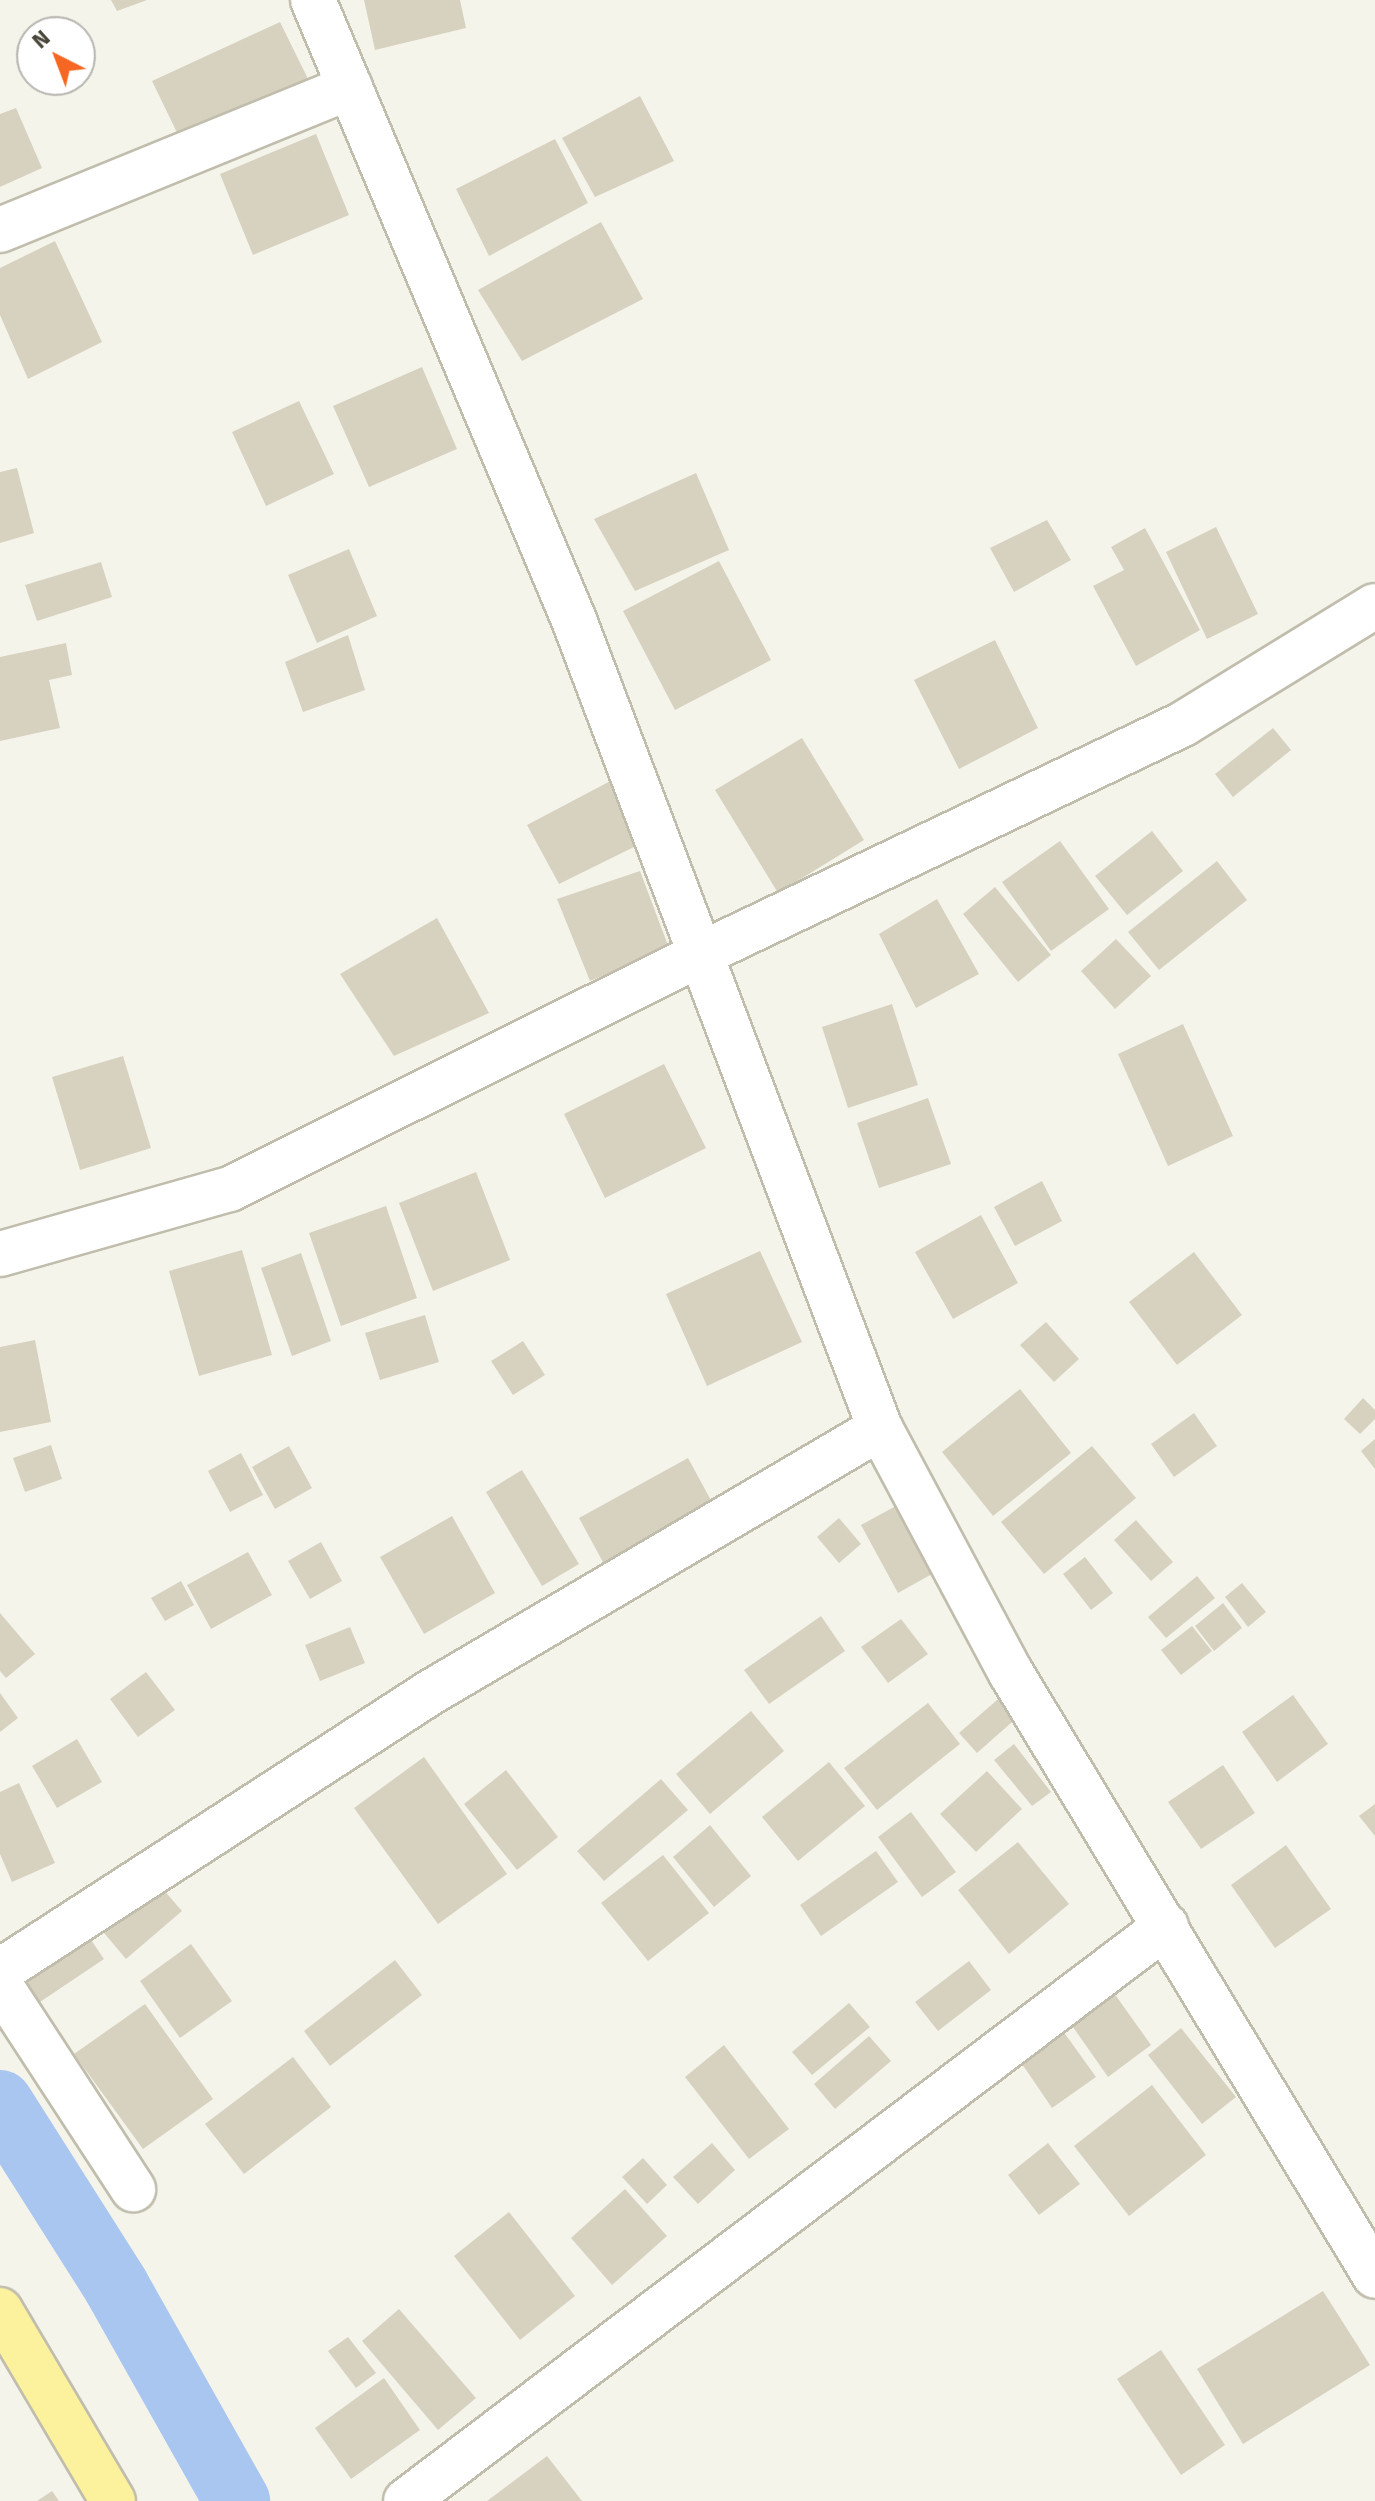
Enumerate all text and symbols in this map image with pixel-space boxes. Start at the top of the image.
north arrow [16,16,96,96]
text: N [26,24,55,54]

